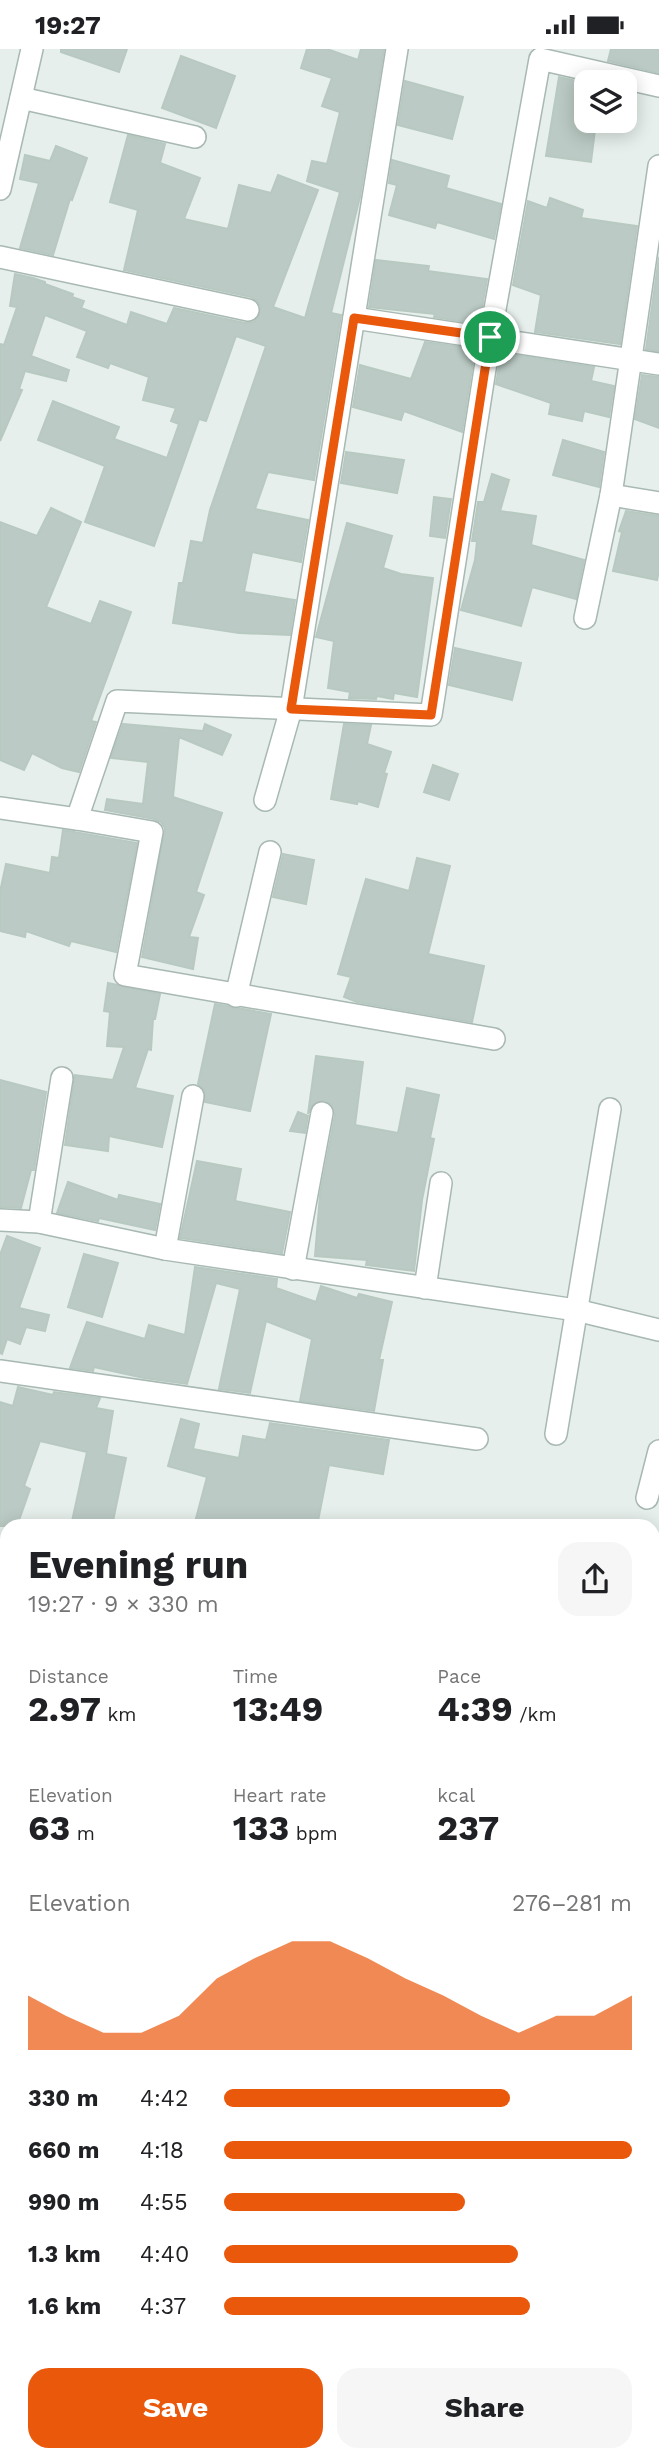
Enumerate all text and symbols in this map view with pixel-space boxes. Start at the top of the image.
text: 19:27 [35,10,101,40]
map controls [574,70,637,133]
button: layers [574,70,637,133]
pin [460,307,520,367]
icon: arrive [471,318,509,356]
button: share [558,1542,632,1616]
text: Evening run [28,1543,248,1587]
text: 19:27 · 9 × 330 m [28,1591,219,1618]
text: Distance [28,1665,109,1688]
text: Time [233,1665,278,1688]
text: Pace [437,1665,481,1688]
text: 2.97 [28,1688,101,1730]
text: 13:49 [233,1688,323,1730]
text: 4:39 [437,1688,513,1730]
text: km [101,1703,136,1726]
text: /km [513,1703,557,1726]
text: Elevation [28,1784,113,1807]
text: Heart rate [233,1784,327,1807]
text: kcal [437,1784,475,1807]
text: 63 [28,1807,70,1849]
text: 133 [233,1807,289,1849]
text: 237 [437,1807,499,1849]
text: m [70,1822,95,1845]
text: bpm [289,1822,338,1845]
text: Elevation [28,1890,131,1917]
text: 276–281 m [512,1890,632,1917]
text: 330 m [28,2085,98,2112]
text: 4:42 [140,2085,188,2112]
text: 660 m [28,2137,99,2164]
text: 4:18 [140,2137,184,2164]
text: 990 m [28,2189,99,2216]
text: 4:55 [140,2189,188,2216]
text: 1.3 km [28,2241,101,2268]
text: 4:40 [140,2241,189,2268]
text: 1.6 km [28,2293,101,2320]
text: 4:37 [140,2293,186,2320]
button: Save [28,2368,323,2448]
button: Share [337,2368,632,2448]

